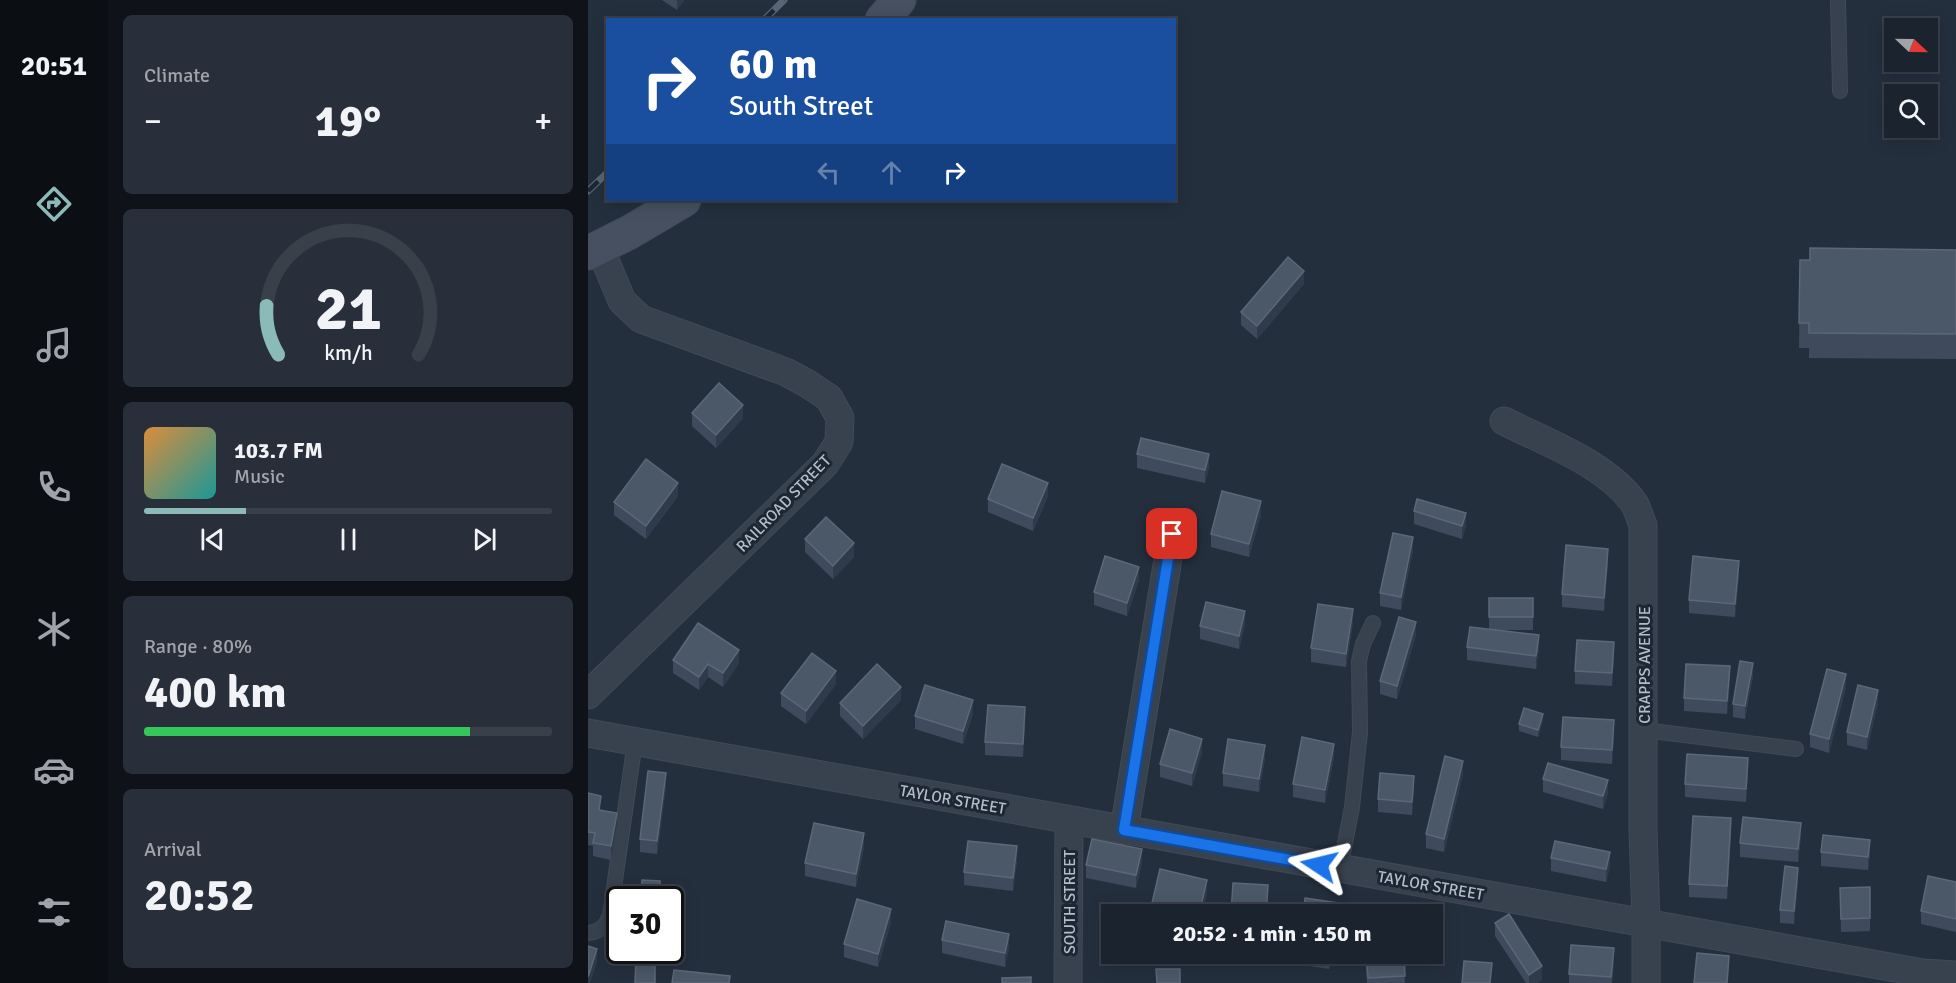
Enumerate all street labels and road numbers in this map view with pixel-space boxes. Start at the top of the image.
street label: RAILROAD STREET [732,451,835,557]
street label: CRAPPS AVENUE [1635,606,1655,724]
street label: TAYLOR STREET [898,781,1008,819]
street label: SOUTH STREET [1060,850,1080,954]
street label: TAYLOR STREET [1376,867,1486,905]

